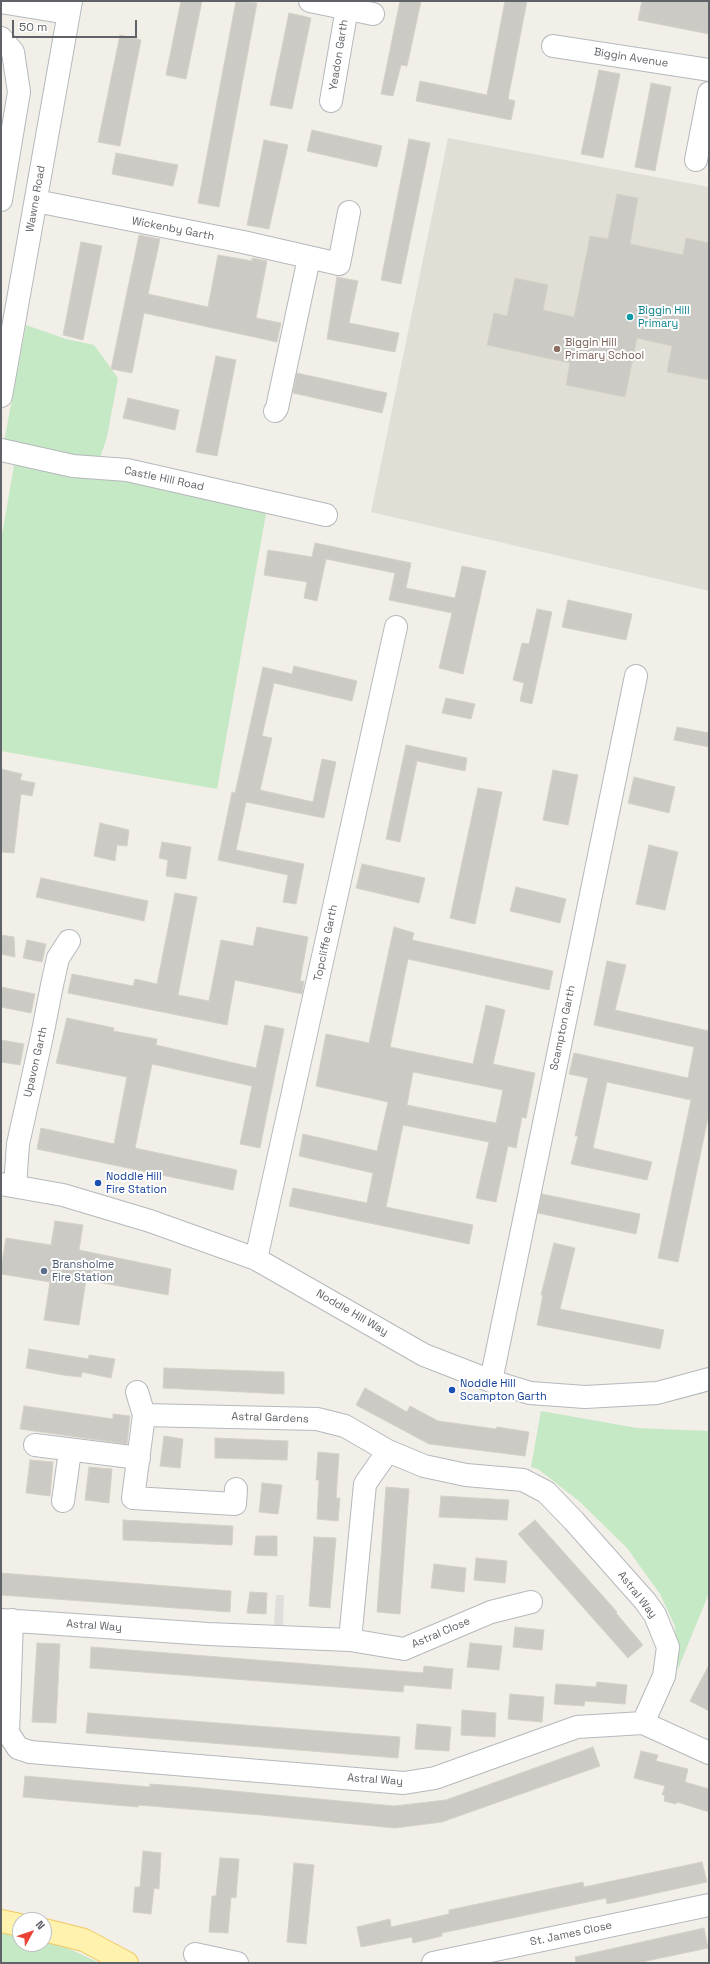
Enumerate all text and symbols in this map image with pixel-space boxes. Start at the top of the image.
scale bar [14,12,139,38]
text: 50 m [19,19,47,35]
street label: Yeadon Garth [327,19,351,91]
street label: Biggin Avenue [593,46,669,70]
street label: Wawne Road [24,165,48,233]
street label: Wickenby Garth [131,215,215,243]
place label: Biggin Hill Primary [638,304,690,330]
marker: Biggin Hill Primary [625,312,635,322]
place label: Biggin Hill Primary School [565,336,644,362]
marker: Biggin Hill Primary School [552,344,562,354]
street label: Castle Hill Road [123,464,205,494]
street label: Topcliffe Garth [311,903,341,983]
street label: Scampton Garth [548,984,578,1072]
street label: Upavon Garth [21,1025,51,1099]
place label: Noddle Hill Fire Station [106,1170,167,1196]
marker: Noddle Hill Fire Station [93,1178,103,1188]
place label: Bransholme Fire Station [52,1258,114,1284]
marker: Bransholme Fire Station [39,1266,49,1276]
street label: Noddle Hill Way [314,1287,390,1339]
place label: Noddle Hill Scampton Garth [460,1377,547,1403]
marker: Noddle Hill Scampton Garth [447,1385,457,1395]
street label: Astral Gardens [231,1410,309,1426]
street label: Astral Way [615,1569,659,1621]
street label: Astral Close [410,1615,472,1651]
street label: Astral Way [66,1617,122,1635]
street label: Astral Way [347,1771,403,1789]
north arrow [12,1912,52,1952]
text: N [33,1918,48,1932]
street label: St. James Close [529,1919,613,1949]

